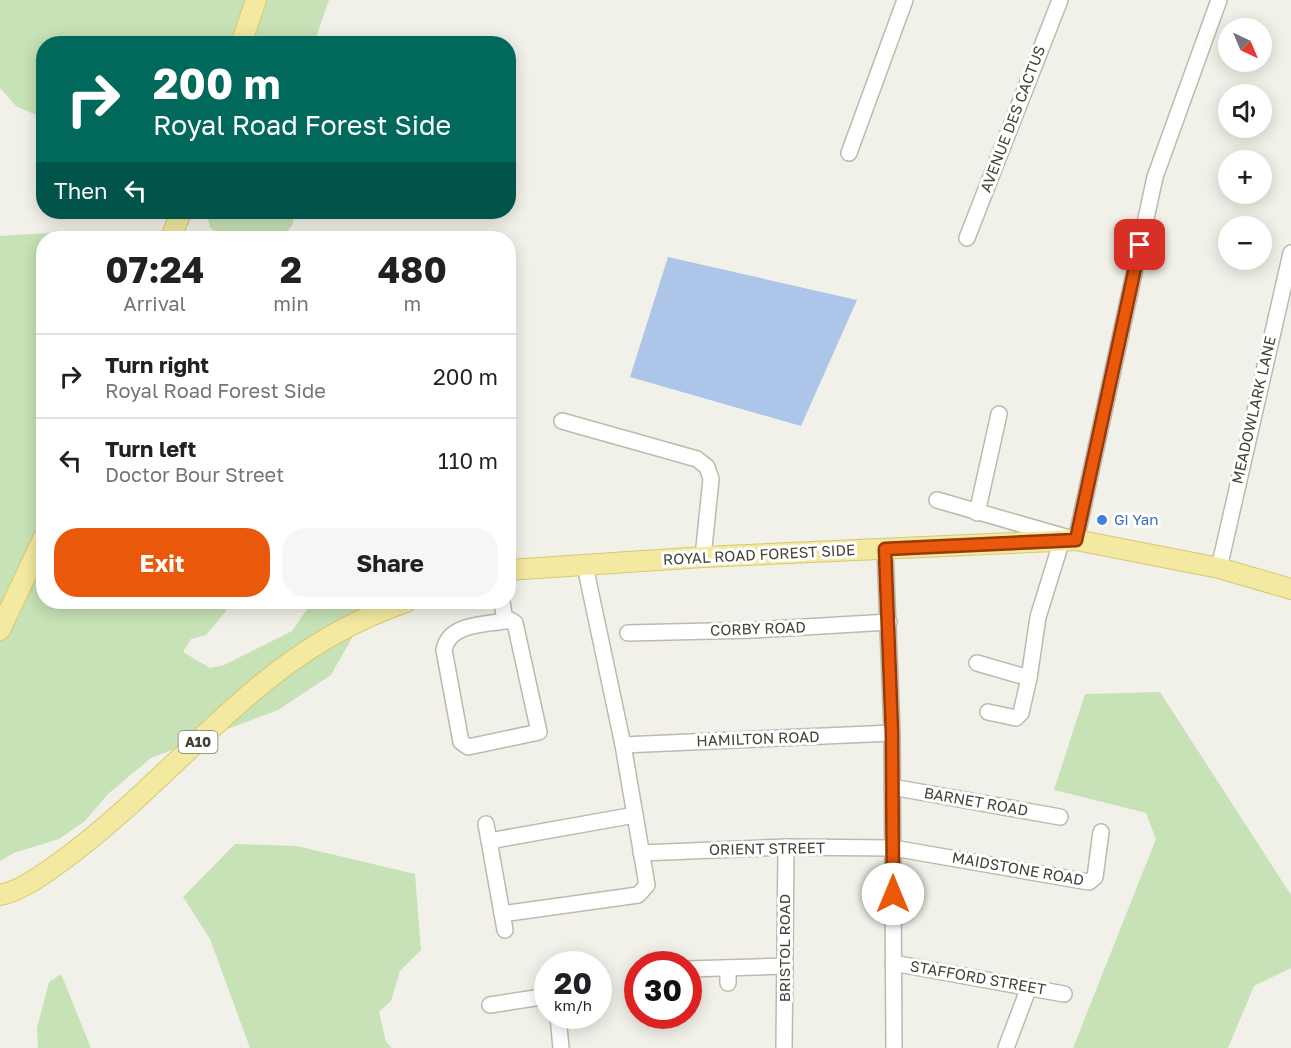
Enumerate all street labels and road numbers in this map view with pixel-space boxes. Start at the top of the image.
street label: AVENUE DES CACTUS [976,43,1048,194]
street label: MEADOWLARK LANE [1227,334,1279,485]
street label: ROYAL ROAD FOREST SIDE [662,540,855,568]
street label: CORBY ROAD [710,617,806,639]
street label: HAMILTON ROAD [696,727,820,749]
road number: A10 [178,731,218,753]
street label: BARNET ROAD [923,783,1030,819]
street label: ORIENT STREET [709,838,825,858]
street label: MAIDSTONE ROAD [951,848,1086,888]
street label: BRISTOL ROAD [775,894,793,1002]
street label: STAFFORD STREET [909,956,1048,998]

